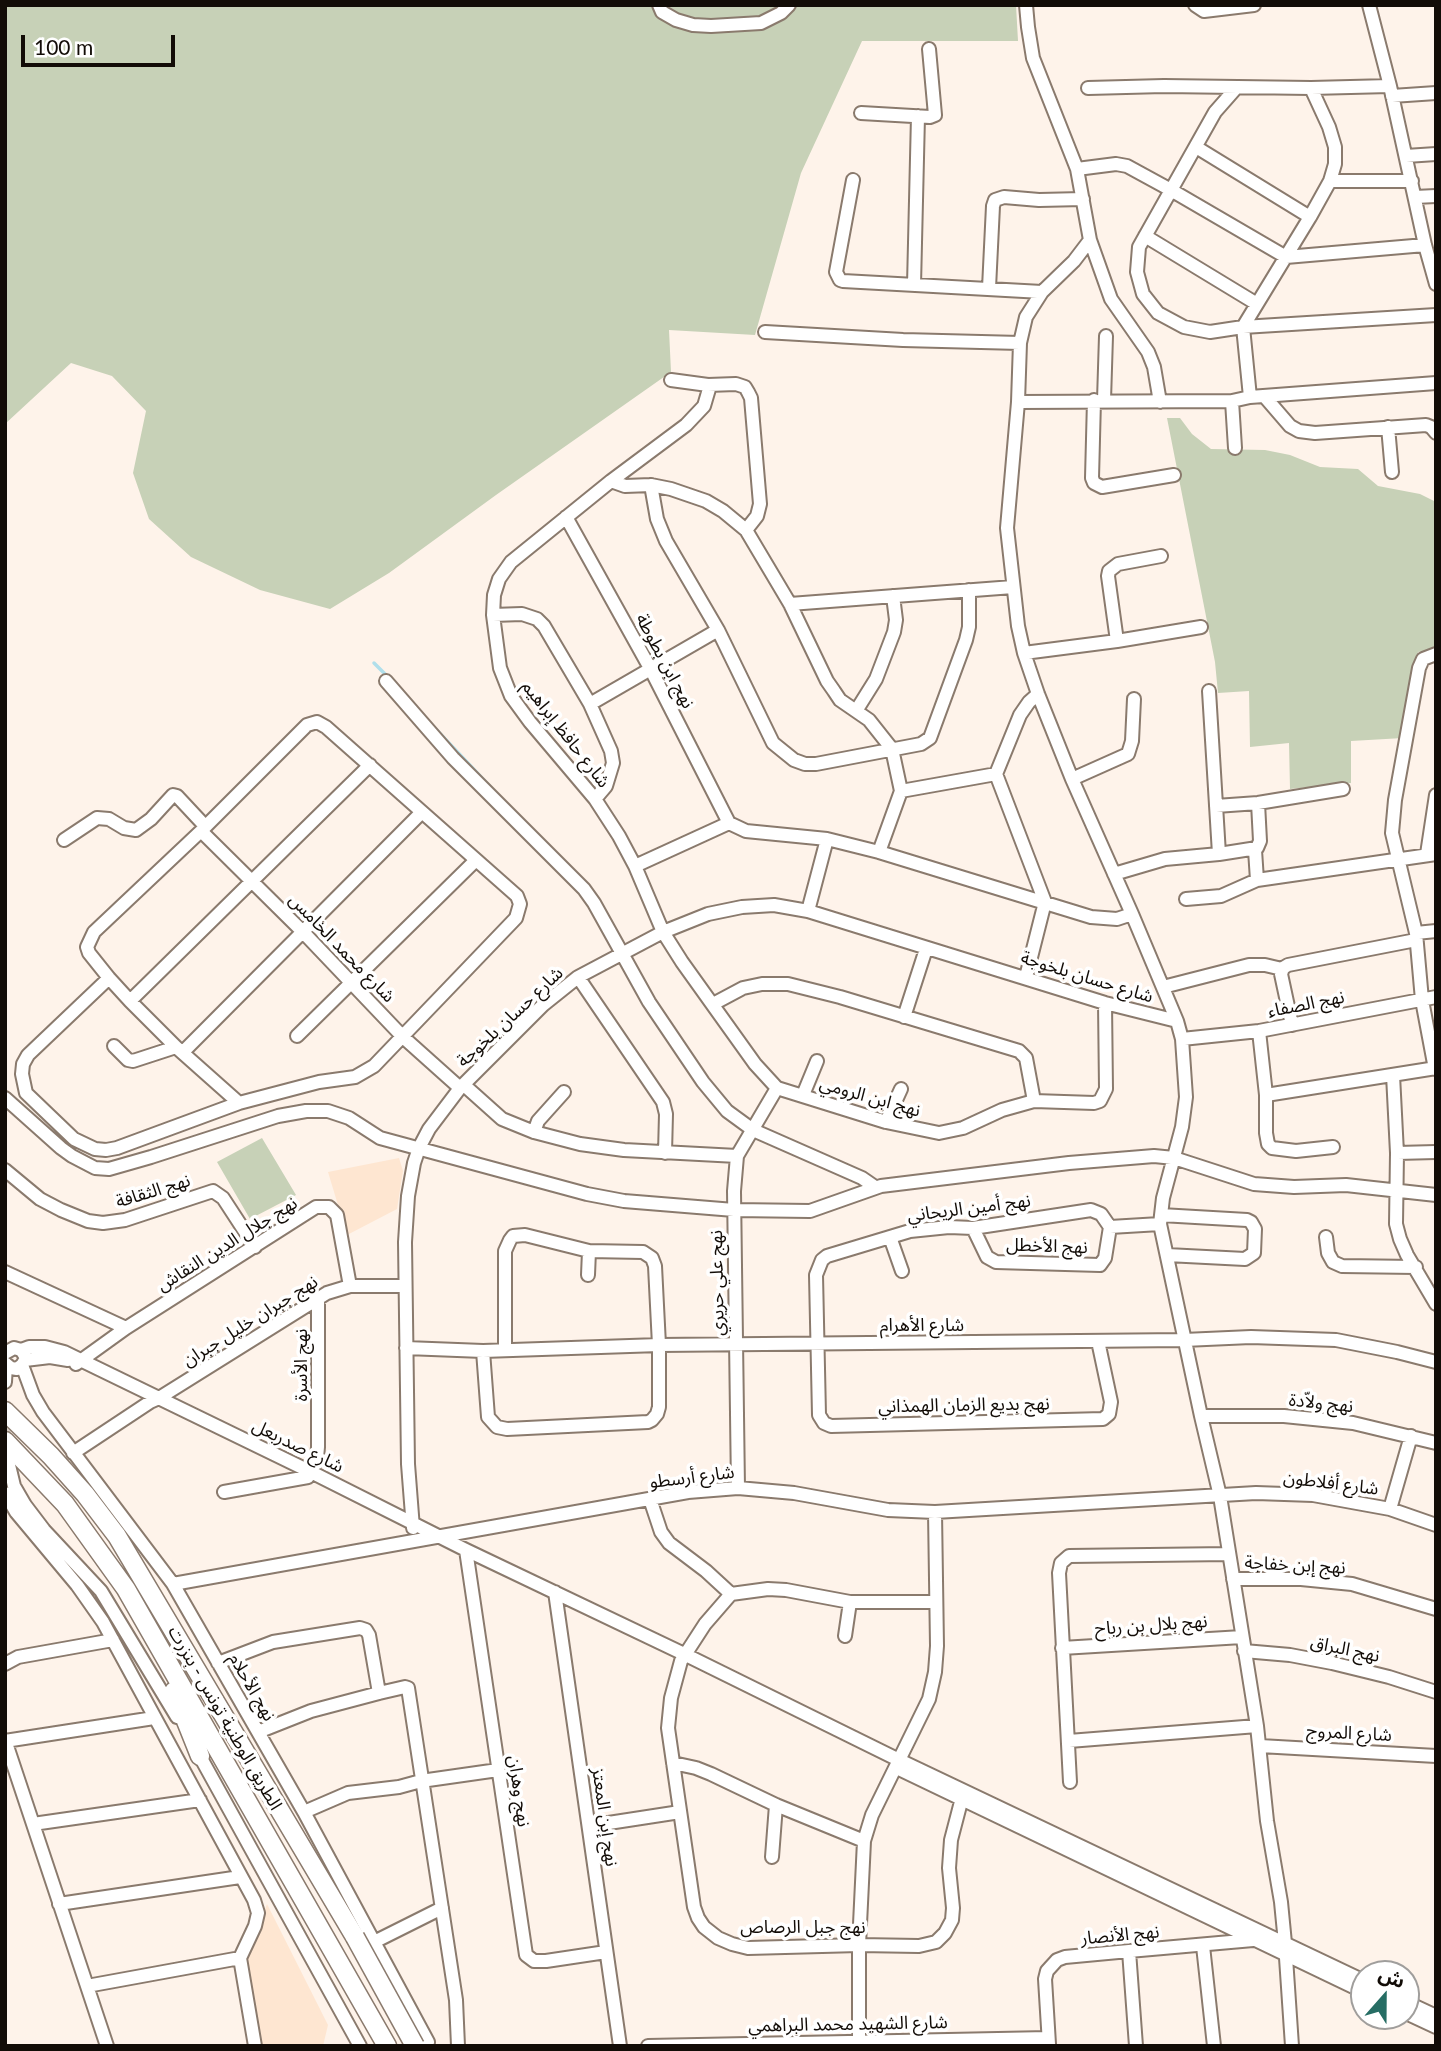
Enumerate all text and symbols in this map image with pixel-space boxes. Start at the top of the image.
scale bar [24,21,178,65]
text: 100 m [34,34,93,59]
street label: نهج ابن بطوطة [631,610,699,712]
street label: شارع حافظ إبراهيم [517,676,615,792]
street label: شارع محمد الخامس [285,889,399,1007]
street label: شارع حسان بلخوجة [1018,947,1156,1007]
street label: شارع حسان بلخوجة [452,962,568,1072]
street label: نهج الصفاء [1266,986,1346,1022]
street label: نهج ابن الرومي [817,1072,923,1122]
street label: نهج الثقافة [113,1169,193,1213]
street label: نهج أمين الريحاني [906,1190,1032,1226]
street label: نهج جلال الدين النقاش [153,1192,301,1296]
street label: نهج علي حريري [705,1230,729,1336]
street label: نهج الأخطل [1006,1234,1088,1258]
street label: نهج جبران خليل جبران [178,1271,322,1371]
street label: شارع الأهرام [880,1314,964,1336]
street label: نهج الأسرة [290,1329,312,1401]
street label: نهج ولاّدة [1288,1389,1354,1417]
street label: نهج بديع الزمان الهمذاني [878,1393,1050,1417]
street label: شارع صدربعل [249,1415,347,1477]
street label: شارع أرسطو [648,1461,736,1493]
street label: شارع أفلاطون [1282,1466,1380,1500]
street label: نهج إبن خفاجة [1244,1552,1346,1578]
street label: نهج بلال بن رباح [1094,1610,1208,1640]
street label: الطريق الوطنية تونس - بنزرت [163,1622,287,1814]
street label: نهج البراق [1308,1631,1382,1667]
street label: نهج الأحلام [224,1649,280,1725]
street label: شارع المروج [1306,1720,1392,1746]
street label: نهج وهران [503,1754,535,1828]
street label: نهج إبن المعتز [587,1766,623,1868]
street label: نهج جبل الرصاص [740,1916,866,1938]
street label: نهج الأنصار [1080,1921,1160,1949]
north arrow [1350,1960,1420,2030]
text: ش [1376,1961,1408,1992]
street label: شارع الشهيد محمد البراهمي [748,2011,948,2037]

